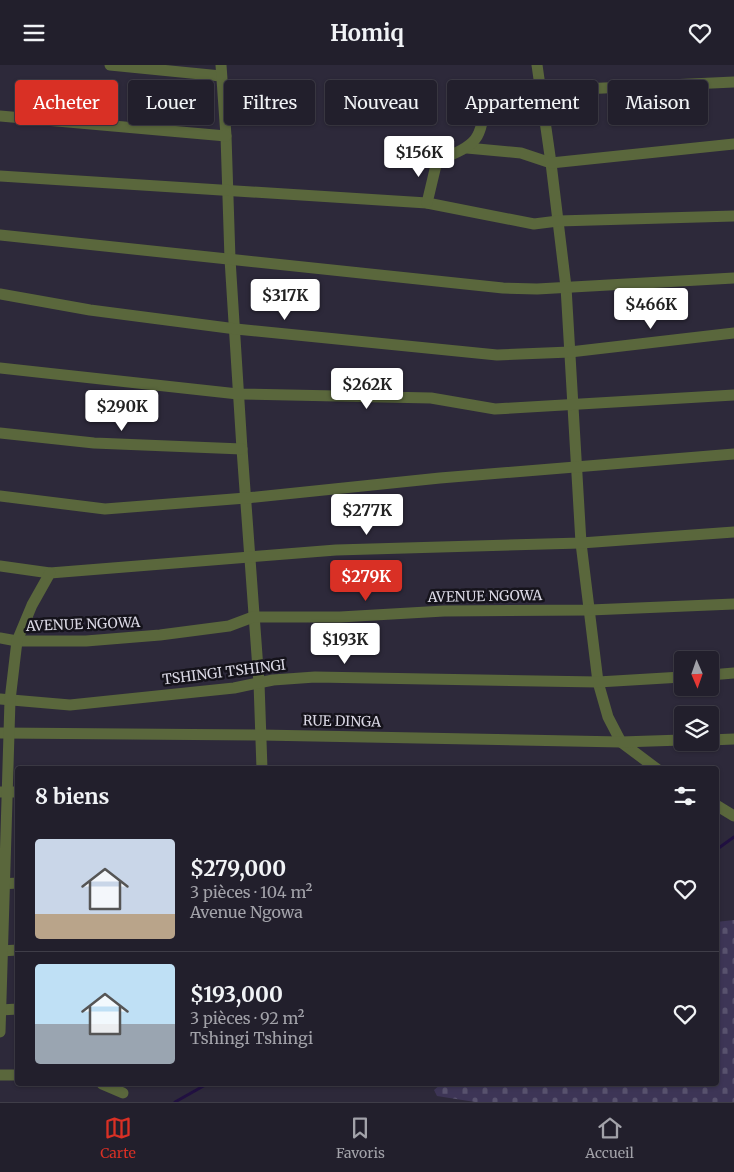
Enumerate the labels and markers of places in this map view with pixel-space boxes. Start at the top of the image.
pin: $156K [384,135,454,178]
pin: $317K [250,279,320,321]
pin: $466K [616,287,686,330]
pin: $262K [332,367,402,410]
pin: $290K [87,389,157,432]
pin: $277K [332,493,402,536]
pin: $279K [331,559,401,602]
pin: $193K [310,623,380,665]

